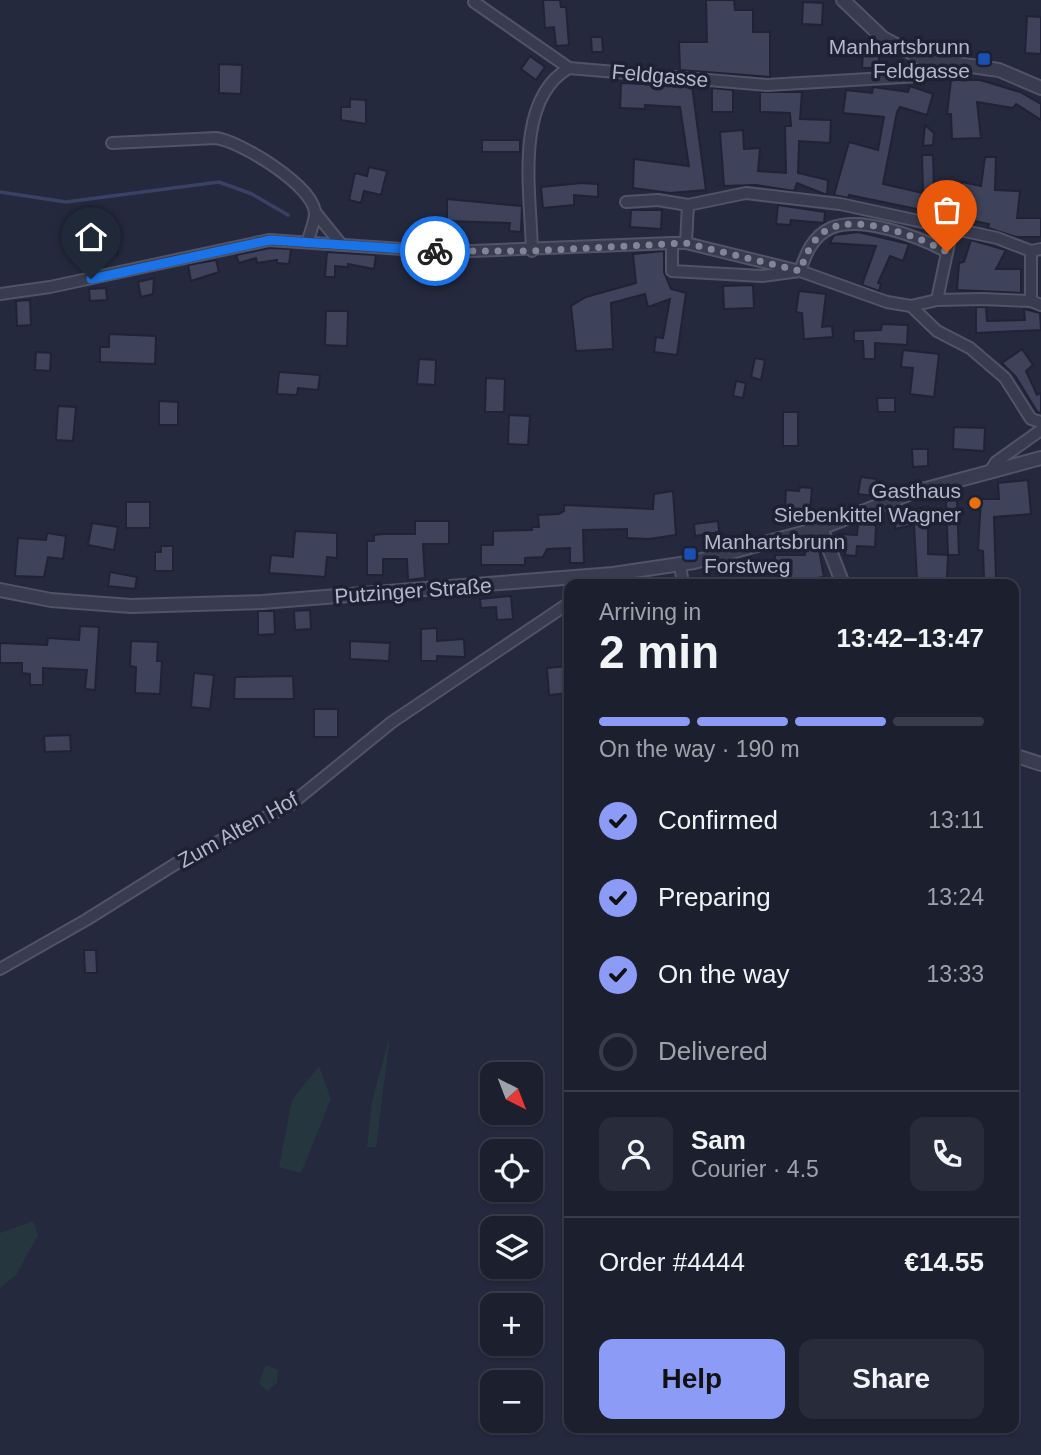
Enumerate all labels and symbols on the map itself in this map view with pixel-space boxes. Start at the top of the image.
place label: Manhartsbrunn Feldgasse [829,35,970,82]
marker: Manhartsbrunn Feldgasse [976,51,992,67]
street label: Feldgasse [611,60,709,91]
pin [917,180,977,252]
pin [61,207,121,279]
courier [400,216,470,286]
place label: Gasthaus Siebenkittel Wagner [774,479,961,526]
marker: Gasthaus Siebenkittel Wagner [967,495,983,511]
place label: Manhartsbrunn Forstweg [704,530,845,577]
marker: Manhartsbrunn Forstweg [682,546,698,562]
street label: Putzinger Straße [334,574,492,607]
street label: Zum Alten Hof [174,787,302,872]
north arrow [480,1062,542,1125]

